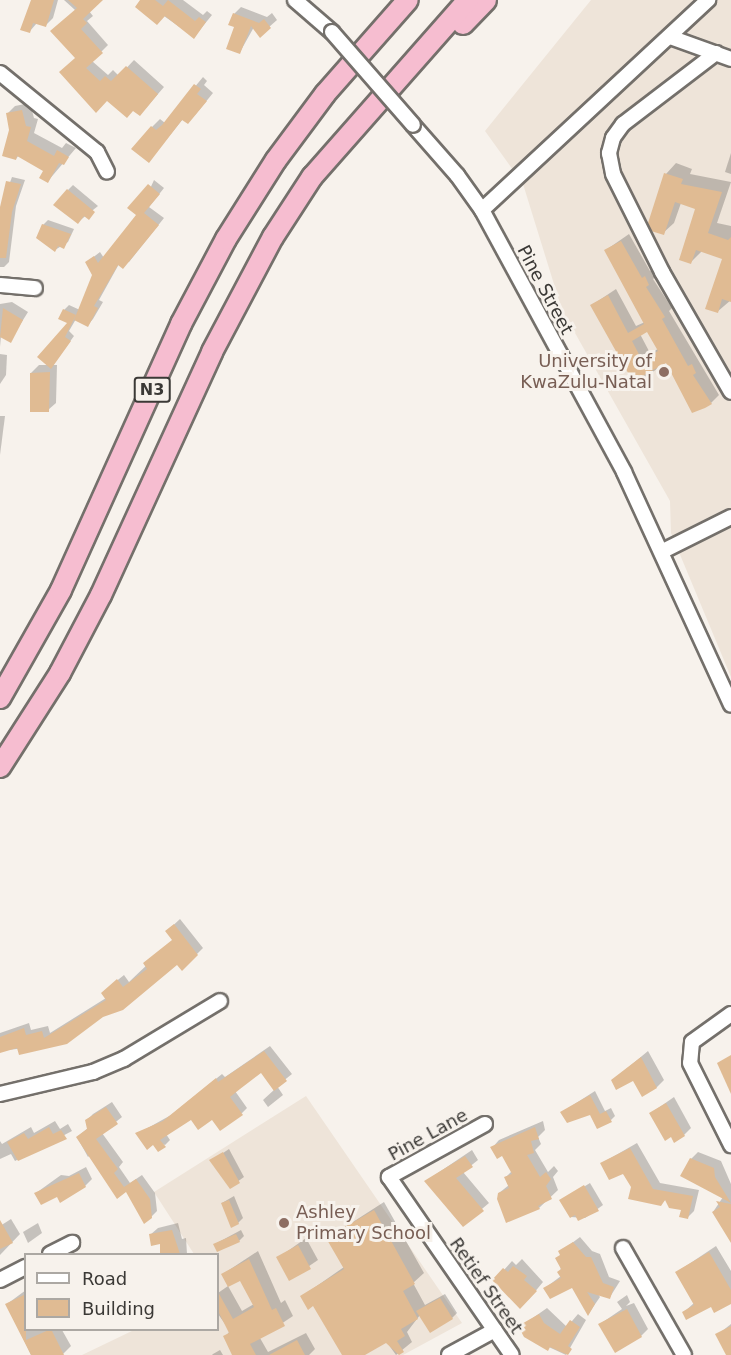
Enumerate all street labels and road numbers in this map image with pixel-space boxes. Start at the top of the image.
street label: Pine Street [512,242,578,338]
road number: N3 [132,377,172,403]
street label: Pine Lane [385,1104,471,1166]
street label: Retief Street [445,1234,527,1338]

